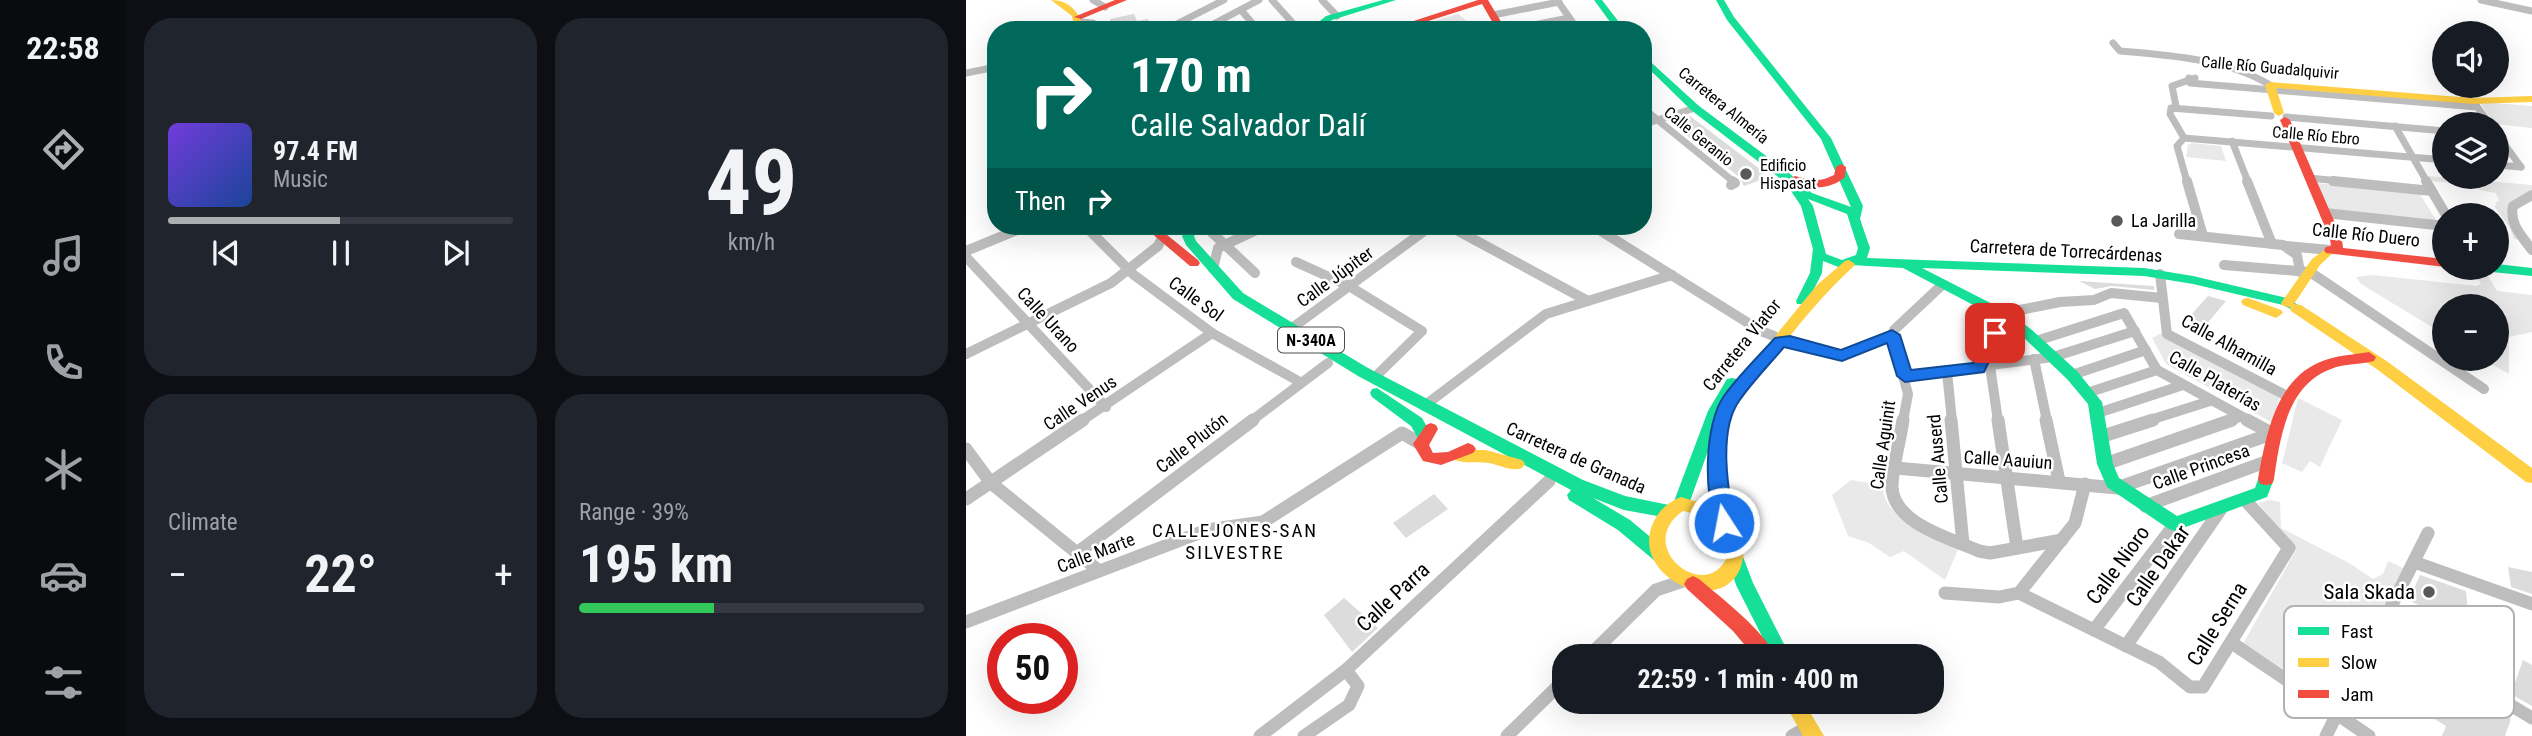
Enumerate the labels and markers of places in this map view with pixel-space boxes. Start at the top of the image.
place label: Edificio Hispasat [1760,156,1816,193]
marker: Edificio Hispasat [1738,166,1754,182]
place label: La Jarilla [2131,210,2196,231]
marker: La Jarilla [2109,213,2125,229]
pin [1965,303,2025,363]
place label: Sala Skada [2323,580,2415,604]
marker: Sala Skada [2421,584,2437,600]

